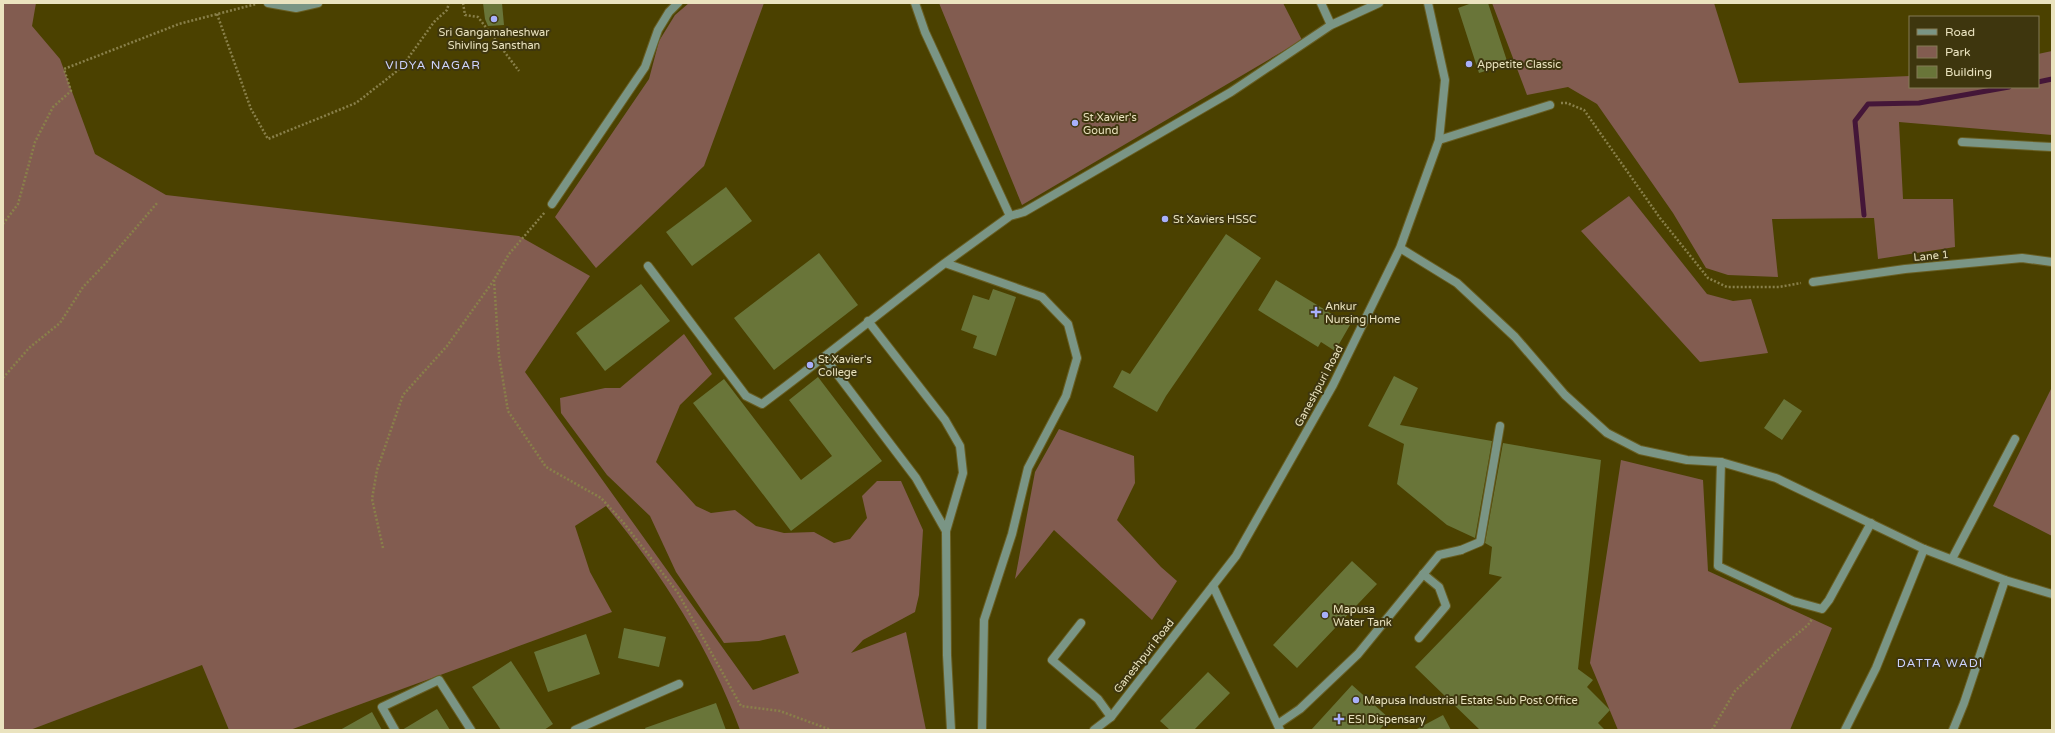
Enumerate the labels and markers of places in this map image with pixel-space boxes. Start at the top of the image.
marker: Sri Gangamaheshwar Shivling Sansthan [489,14,499,24]
place label: Sri Gangamaheshwar Shivling Sansthan [439,26,550,52]
place label: Appetite Classic [1477,58,1561,71]
marker: Appetite Classic [1464,59,1474,69]
place label: St Xavier's Gound [1083,111,1137,137]
marker: St Xavier's Gound [1070,118,1080,128]
place label: St Xaviers HSSC [1173,213,1257,226]
marker: St Xaviers HSSC [1160,214,1170,224]
place label: Ankur Nursing Home [1325,300,1400,326]
marker: Ankur Nursing Home [1310,306,1322,318]
place label: St Xavier's College [818,353,872,379]
marker: St Xavier's College [805,360,815,370]
place label: Mapusa Water Tank [1333,603,1392,629]
marker: Mapusa Water Tank [1320,610,1330,620]
place label: Mapusa Industrial Estate Sub Post Office [1364,694,1578,707]
marker: Mapusa Industrial Estate Sub Post Office [1351,695,1361,705]
marker: ESI Dispensary [1333,713,1345,725]
place label: ESI Dispensary [1348,713,1425,726]

